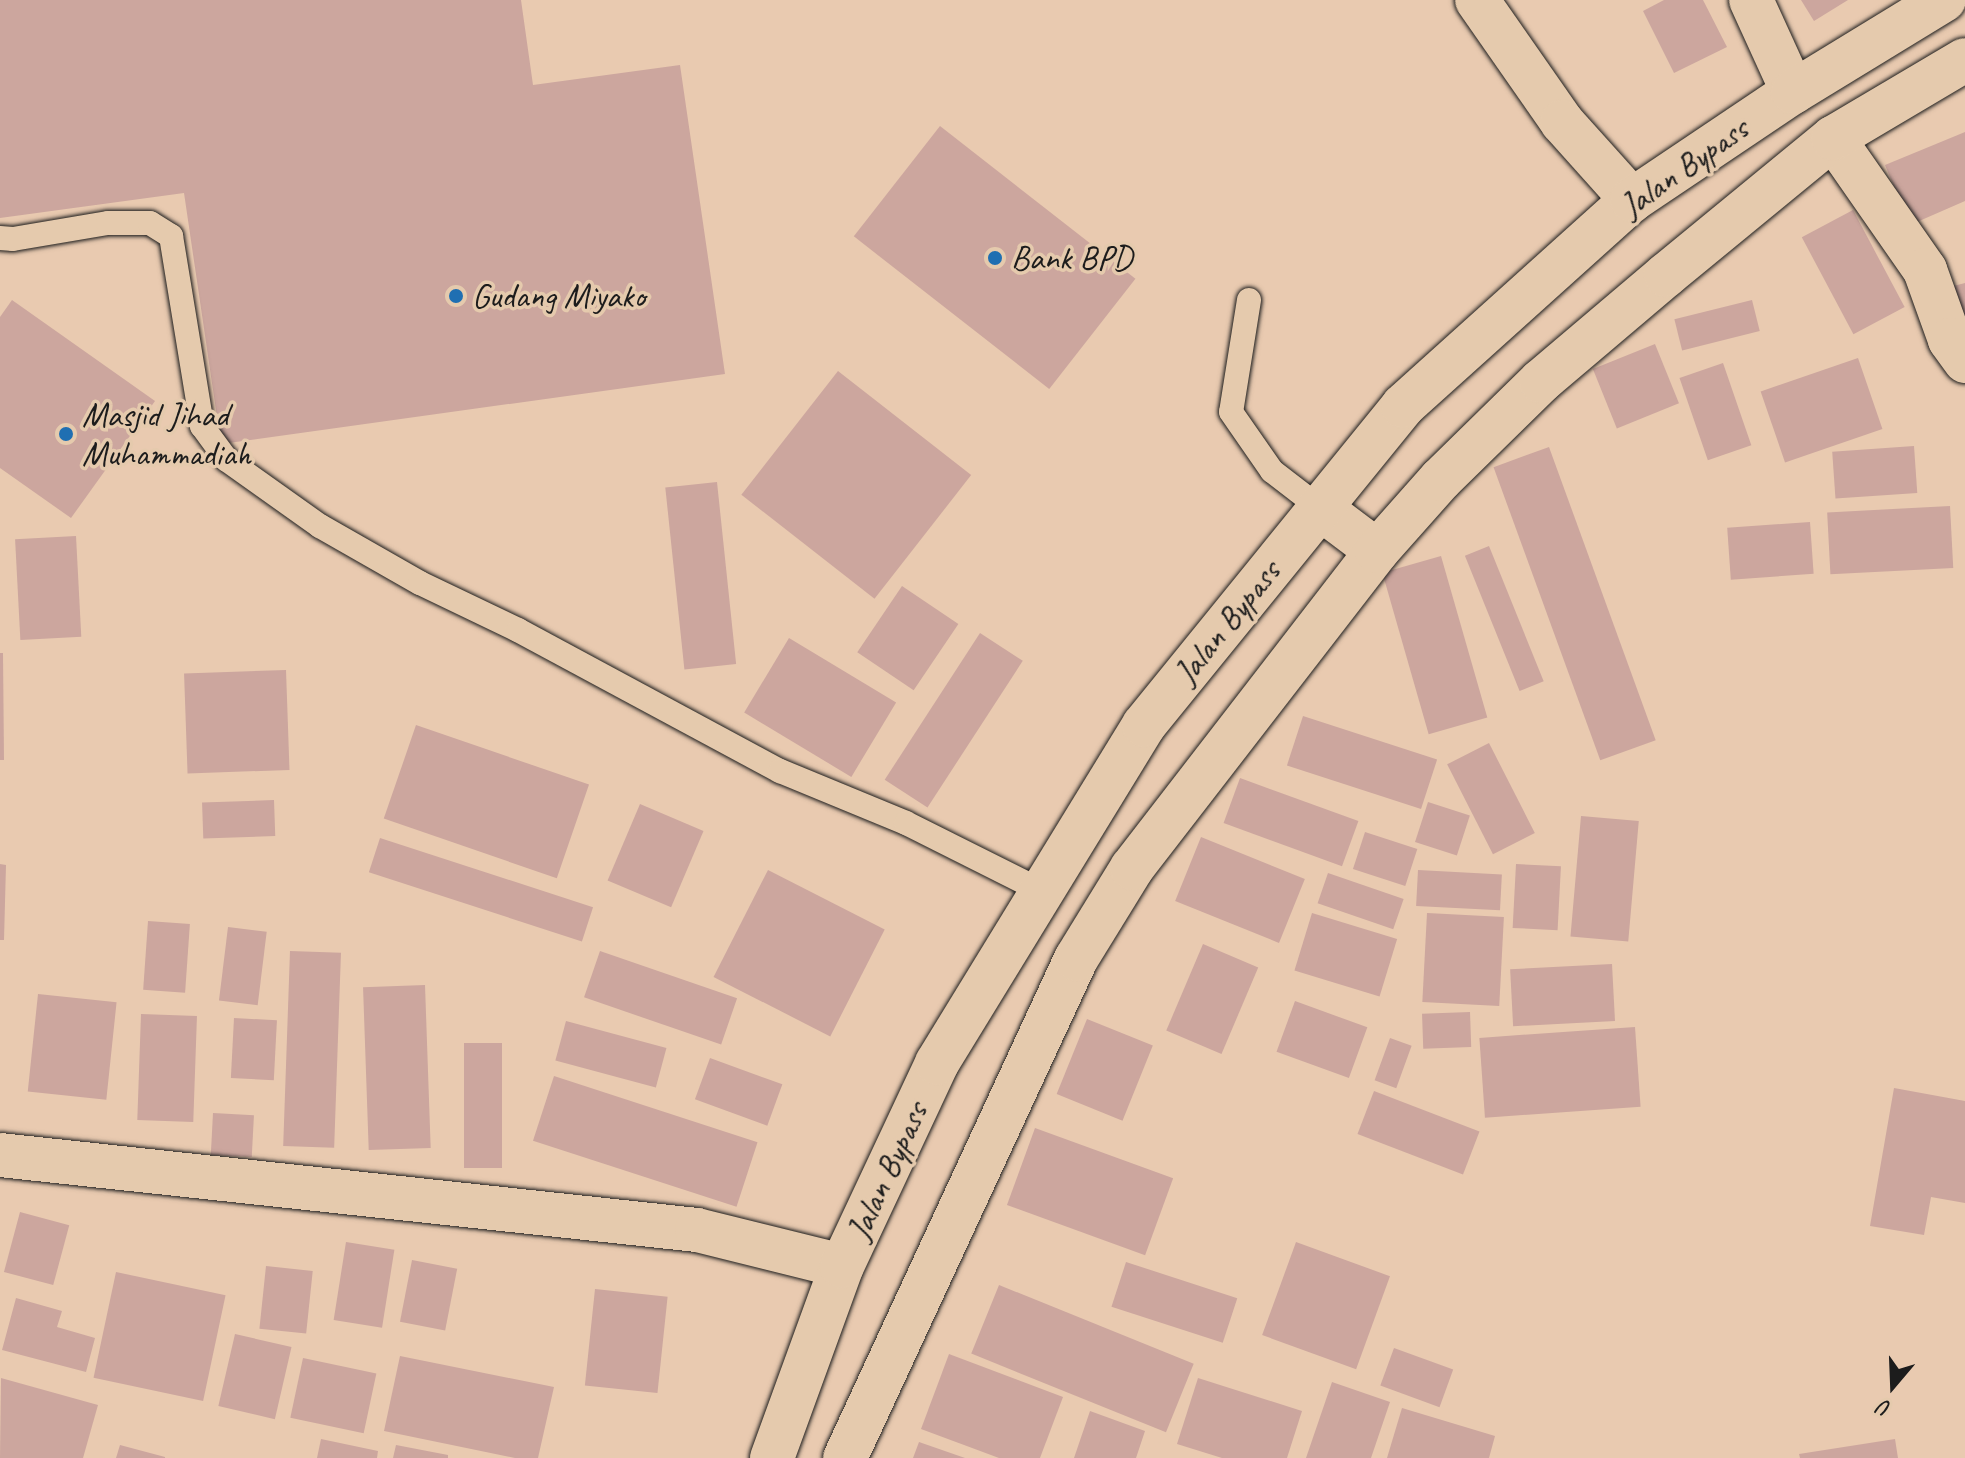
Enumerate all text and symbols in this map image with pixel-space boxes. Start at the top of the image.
street label: Jalan Bypass [1612,108,1756,226]
place label: Bank BPD [1011,238,1133,278]
marker: Bank BPD [986,249,1004,267]
place label: Gudang Miyako [472,276,645,316]
marker: Gudang Miyako [447,287,465,305]
place label: Masjid Jihad Muhammadiah [82,394,251,474]
marker: Masjid Jihad Muhammadiah [57,425,75,443]
street label: Jalan Bypass [1165,552,1289,692]
street label: Jalan Bypass [837,1095,937,1247]
north arrow [1853,1346,1933,1426]
text: U [1876,1394,1895,1424]

